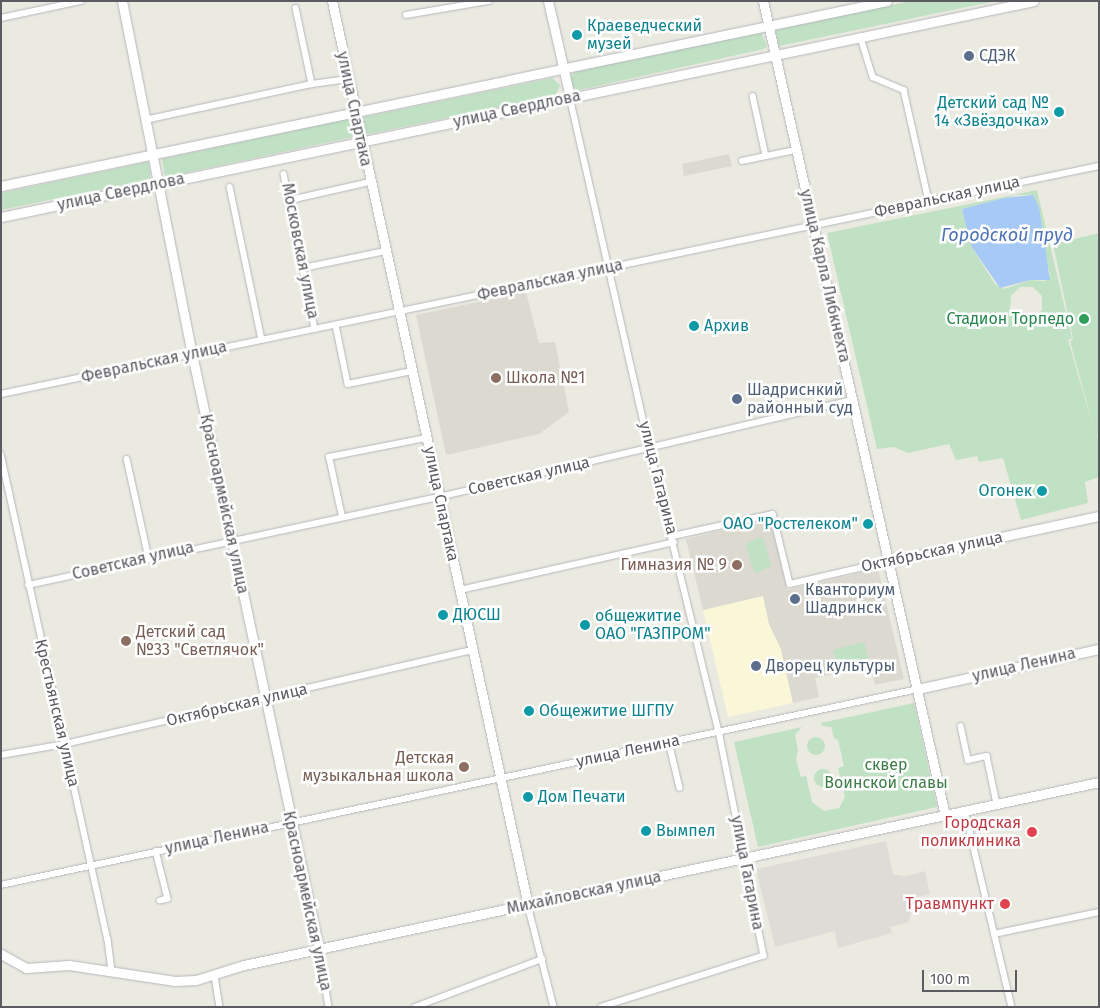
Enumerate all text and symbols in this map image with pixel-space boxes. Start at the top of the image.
place label: Краеведческий музей [587,16,702,54]
marker: Краеведческий музей [571,29,583,41]
place label: СДЭК [979,46,1016,66]
street label: улица Спартака [332,50,376,168]
marker: СДЭК [963,50,975,62]
street label: улица Свердлова [452,86,582,132]
place label: Детский сад № 14 «Звёздочка» [934,93,1049,131]
marker: Детский сад № 14 «Звёздочка» [1053,106,1065,118]
street label: улица Свердлова [56,169,186,215]
street label: Февральская улица [872,172,1022,222]
street label: Московская улица [277,181,323,321]
street label: улица Карла Либкнехта [796,188,854,364]
water label: Городской пруд [941,224,1073,246]
street label: Февральская улица [475,255,625,305]
place label: Стадион Торпедо [946,309,1074,329]
marker: Стадион Торпедо [1078,313,1090,325]
place label: Архив [704,316,749,336]
marker: Архив [688,320,700,332]
street label: Февральская улица [79,337,229,387]
place label: Школа №1 [506,368,585,388]
marker: Школа №1 [490,372,502,384]
place label: Шадриснкий районный суд [747,380,853,418]
marker: Шадриснкий районный суд [731,393,743,405]
street label: Красноармейская улица [196,412,252,596]
street label: улица Гагарина [635,419,681,537]
street label: улица Спартака [419,445,463,563]
street label: Советская улица [466,453,592,499]
place label: Огонек [979,481,1032,501]
marker: Огонек [1036,485,1048,497]
place label: ОАО "Ростелеком" [723,514,858,534]
marker: ОАО "Ростелеком" [862,518,874,530]
street label: Октябрьская улица [859,528,1005,576]
street label: Советская улица [70,538,196,584]
place label: Гимназия № 9 [620,555,727,575]
marker: Гимназия № 9 [731,559,743,571]
place label: Кванториум Шадринск [805,580,895,618]
marker: Кванториум Шадринск [789,593,801,605]
place label: ДЮСШ [453,605,501,625]
place label: общежитие ОАО "ГАЗПРОМ" [595,606,711,644]
marker: ДЮСШ [437,609,449,621]
marker: общежитие ОАО "ГАЗПРОМ" [579,619,591,631]
place label: Детский сад №33 "Светлячок" [136,622,264,660]
marker: Детский сад №33 "Светлячок" [120,635,132,647]
street label: Крестьянская улица [31,637,83,789]
street label: улица Ленина [971,644,1077,686]
place label: Дворец культуры [766,656,895,676]
marker: Дворец культуры [750,660,762,672]
street label: Октябрьская улица [165,679,309,731]
place label: Общежитие ШГПУ [539,701,674,721]
marker: Общежитие ШГПУ [523,705,535,717]
street label: улица Ленина [574,731,682,771]
place label: Детская музыкальная школа [302,748,454,786]
park label: сквер Воинской славы [824,755,948,793]
marker: Детская музыкальная школа [458,761,470,773]
place label: Дом Печати [538,787,626,807]
marker: Дом Печати [522,791,534,803]
street label: Красноармейская улица [279,809,335,993]
place label: Городская поликлиника [921,813,1021,851]
street label: улица Гагарина [726,814,768,932]
street label: улица Ленина [163,818,271,858]
place label: Вымпел [656,821,715,841]
marker: Вымпел [640,825,652,837]
marker: Городская поликлиника [1025,825,1039,839]
street label: Михайловская улица [505,867,663,919]
place label: Травмпункт [906,894,994,914]
marker: Травмпункт [998,897,1012,911]
scale bar [925,960,1020,992]
text: 100 m [930,970,970,988]

